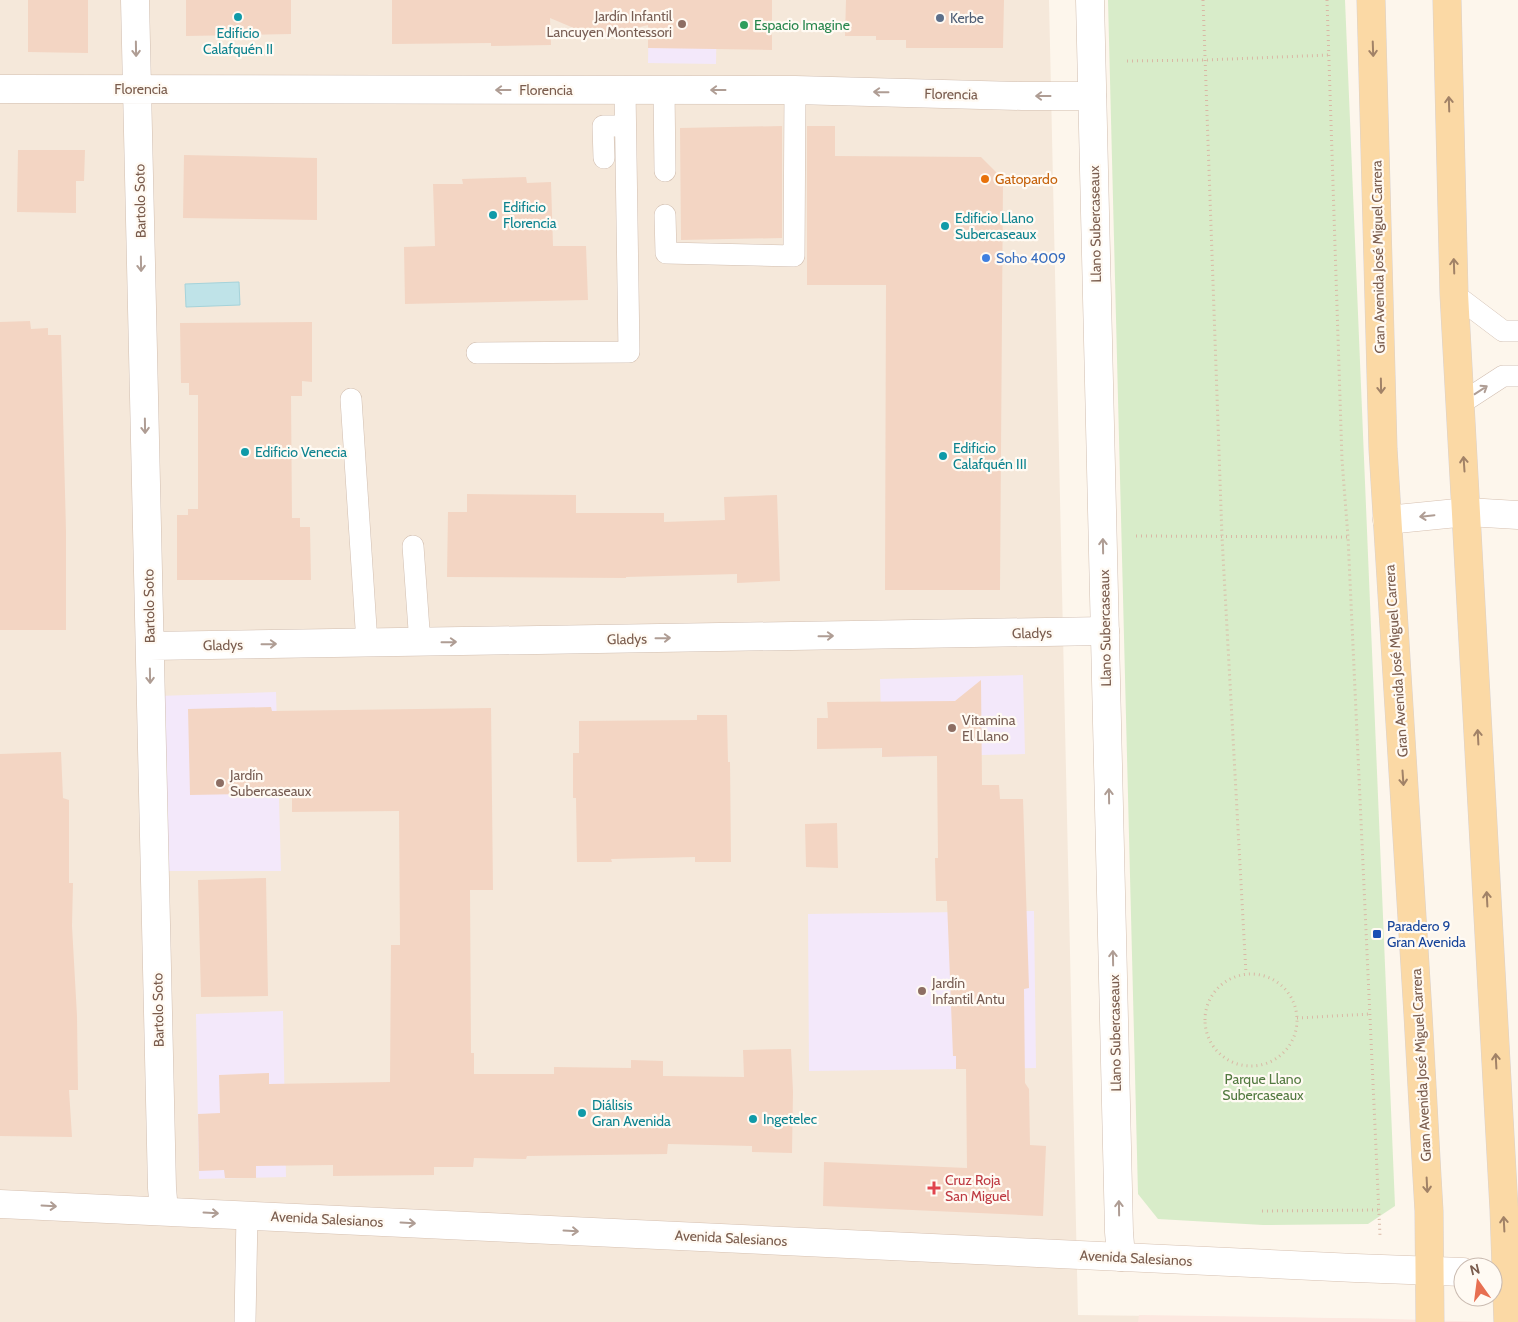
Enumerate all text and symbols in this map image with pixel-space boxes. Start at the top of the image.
place label: Jardín Infantil Lancuyen Montessori [547,7,673,41]
place label: Kerbe [950,9,984,27]
marker: Edificio Calafquén II [232,11,244,23]
marker: Kerbe [934,12,946,24]
place label: Espacio Imagine [754,16,850,34]
marker: Jardín Infantil Lancuyen Montessori [676,18,688,30]
marker: Espacio Imagine [738,19,750,31]
place label: Edificio Calafquén II [203,24,273,58]
one-way arrow [132,40,141,56]
one-way arrow [1368,40,1377,56]
street label: Florencia [114,80,168,98]
street label: Florencia [519,81,573,99]
one-way arrow [495,85,512,95]
one-way arrow [710,85,726,95]
street label: Florencia [924,85,978,103]
one-way arrow [873,88,889,97]
one-way arrow [1035,91,1052,101]
one-way arrow [1444,96,1454,112]
street label: Gran Avenida José Miguel Carrera [1367,160,1389,354]
street label: Bartolo Soto [130,164,150,238]
street label: Llano Subercaseaux [1085,165,1105,283]
place label: Gatopardo [995,170,1058,188]
marker: Gatopardo [979,173,991,185]
place label: Edificio Florencia [503,198,557,232]
marker: Edificio Florencia [487,209,499,221]
place label: Edificio Llano Subercaseaux [955,209,1037,243]
marker: Edificio Llano Subercaseaux [939,220,951,232]
place label: Soho 4009 [996,249,1066,267]
marker: Soho 4009 [980,252,992,264]
one-way arrow [136,255,146,271]
one-way arrow [1449,259,1458,275]
one-way arrow [1377,378,1386,394]
one-way arrow [1474,385,1488,395]
one-way arrow [140,418,150,434]
place label: Edificio Calafquén III [953,439,1027,473]
place label: Edificio Venecia [255,443,347,461]
marker: Edificio Venecia [239,446,251,458]
marker: Edificio Calafquén III [937,450,949,462]
one-way arrow [1459,456,1468,472]
one-way arrow [1419,511,1435,521]
one-way arrow [1098,538,1108,554]
street label: Gran Avenida José Miguel Carrera [1380,564,1412,758]
street label: Bartolo Soto [139,569,159,643]
street label: Llano Subercaseaux [1095,569,1115,687]
street label: Gladys [1012,624,1052,642]
street label: Gladys [607,630,647,648]
one-way arrow [818,631,834,641]
one-way arrow [655,634,671,643]
street label: Gladys [203,636,243,654]
one-way arrow [440,637,456,647]
one-way arrow [260,639,276,649]
one-way arrow [146,668,155,684]
place label: Vitamina El Llano [962,711,1016,745]
marker: Vitamina El Llano [946,722,958,734]
one-way arrow [1474,729,1483,745]
place label: Jardín Subercaseaux [229,766,312,800]
one-way arrow [1399,770,1408,786]
marker: Jardín Subercaseaux [214,777,226,789]
one-way arrow [1104,788,1114,804]
one-way arrow [1482,891,1492,908]
place label: Paradero 9 Gran Avenida [1387,917,1466,951]
marker: Paradero 9 Gran Avenida [1371,928,1383,940]
one-way arrow [1108,951,1118,967]
street label: Gran Avenida José Miguel Carrera [1407,968,1435,1162]
street label: Bartolo Soto [148,973,168,1047]
place label: Jardín Infantil Antu [931,974,1005,1008]
street label: Llano Subercaseaux [1105,974,1125,1092]
marker: Jardín Infantil Antu [916,985,928,997]
one-way arrow [1491,1054,1500,1070]
park label: Parque Llano Subercaseaux [1222,1070,1304,1104]
place label: Diálisis Gran Avenida [592,1096,671,1130]
marker: Diálisis Gran Avenida [576,1107,588,1119]
place label: Ingetelec [763,1110,817,1128]
marker: Ingetelec [747,1113,759,1125]
place label: Cruz Roja San Miguel [945,1171,1011,1205]
one-way arrow [1423,1177,1432,1193]
marker: Cruz Roja San Miguel [927,1181,941,1195]
one-way arrow [1114,1200,1124,1216]
one-way arrow [40,1201,56,1210]
street label: Avenida Salesianos [270,1207,384,1231]
one-way arrow [203,1209,219,1218]
one-way arrow [1500,1216,1509,1232]
one-way arrow [400,1218,416,1227]
one-way arrow [562,1226,578,1235]
street label: Avenida Salesianos [674,1226,788,1250]
street label: Avenida Salesianos [1079,1246,1193,1270]
north arrow [1453,1257,1503,1307]
text: N [1468,1259,1482,1279]

